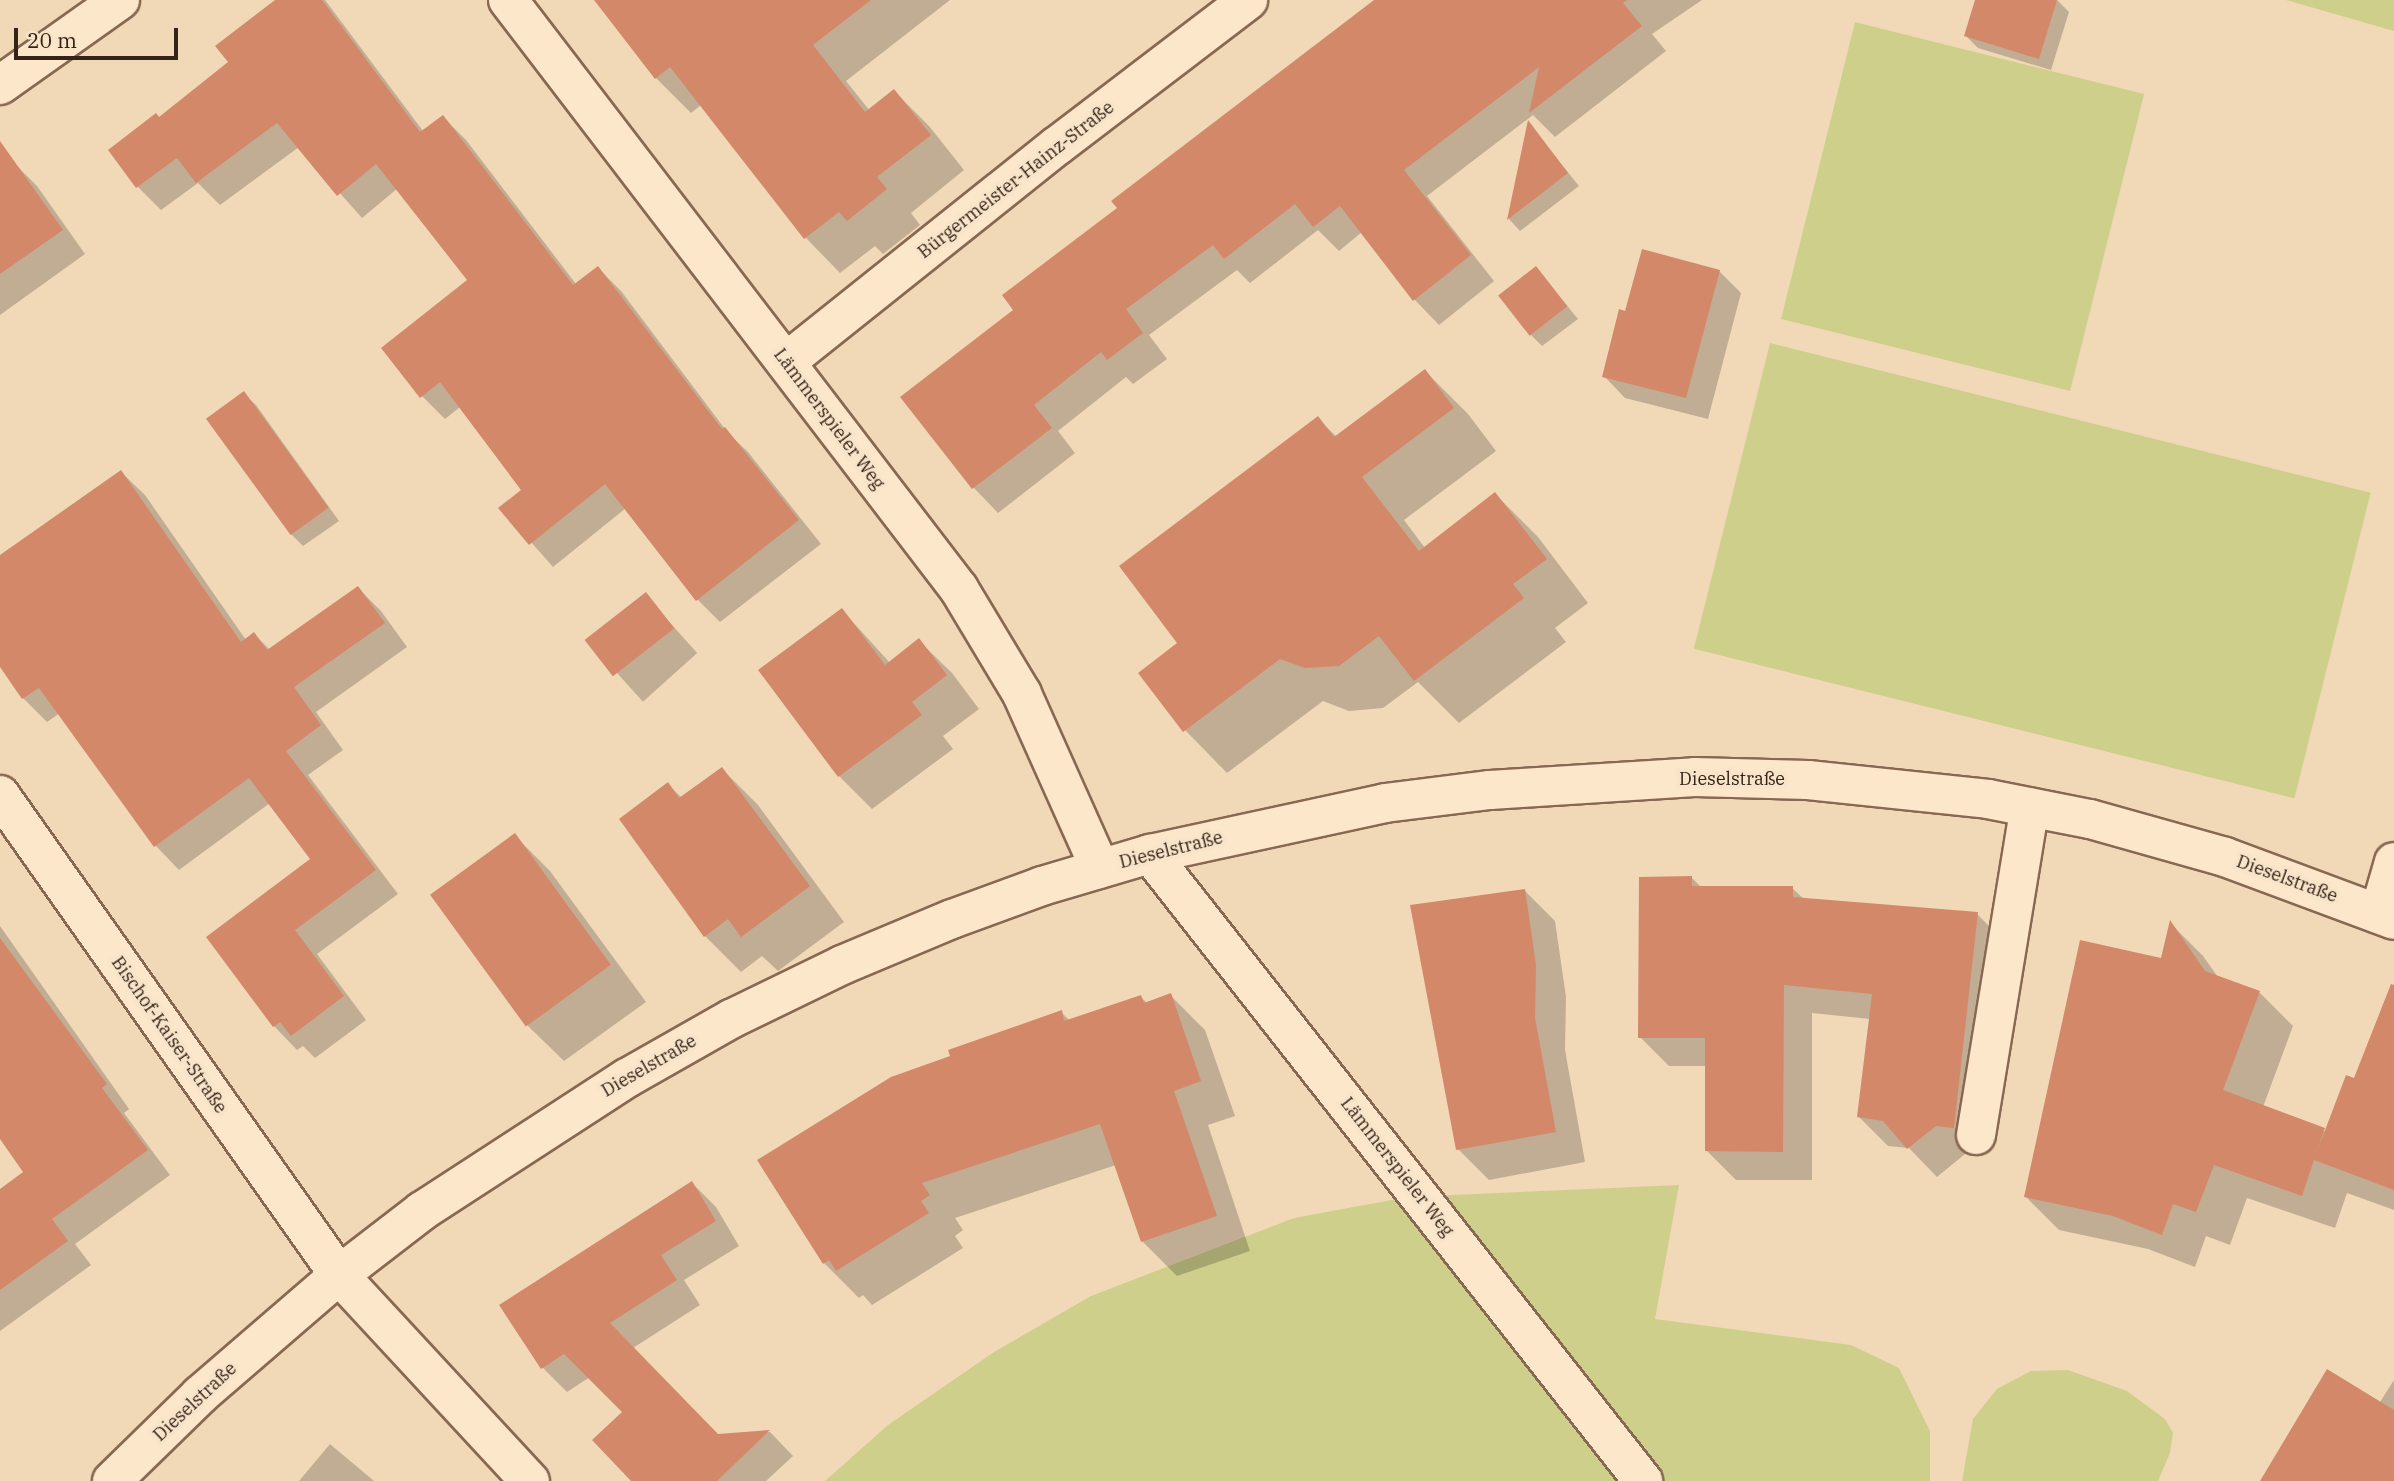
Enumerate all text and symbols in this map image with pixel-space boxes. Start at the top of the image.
scale bar [18,14,182,58]
text: 20 m [27,26,77,54]
street label: Bürgermeister-Hainz-Straße [914,97,1118,263]
street label: Lämmerspieler Weg [769,344,889,494]
street label: Dieselstraße [1679,768,1785,790]
street label: Dieselstraße [1117,827,1225,873]
street label: Dieselstraße [2234,851,2340,907]
street label: Bischof-Kaiser-Straße [107,952,231,1118]
street label: Dieselstraße [598,1030,700,1102]
street label: Lämmerspieler Weg [1336,1093,1458,1241]
street label: Dieselstraße [149,1358,241,1446]

